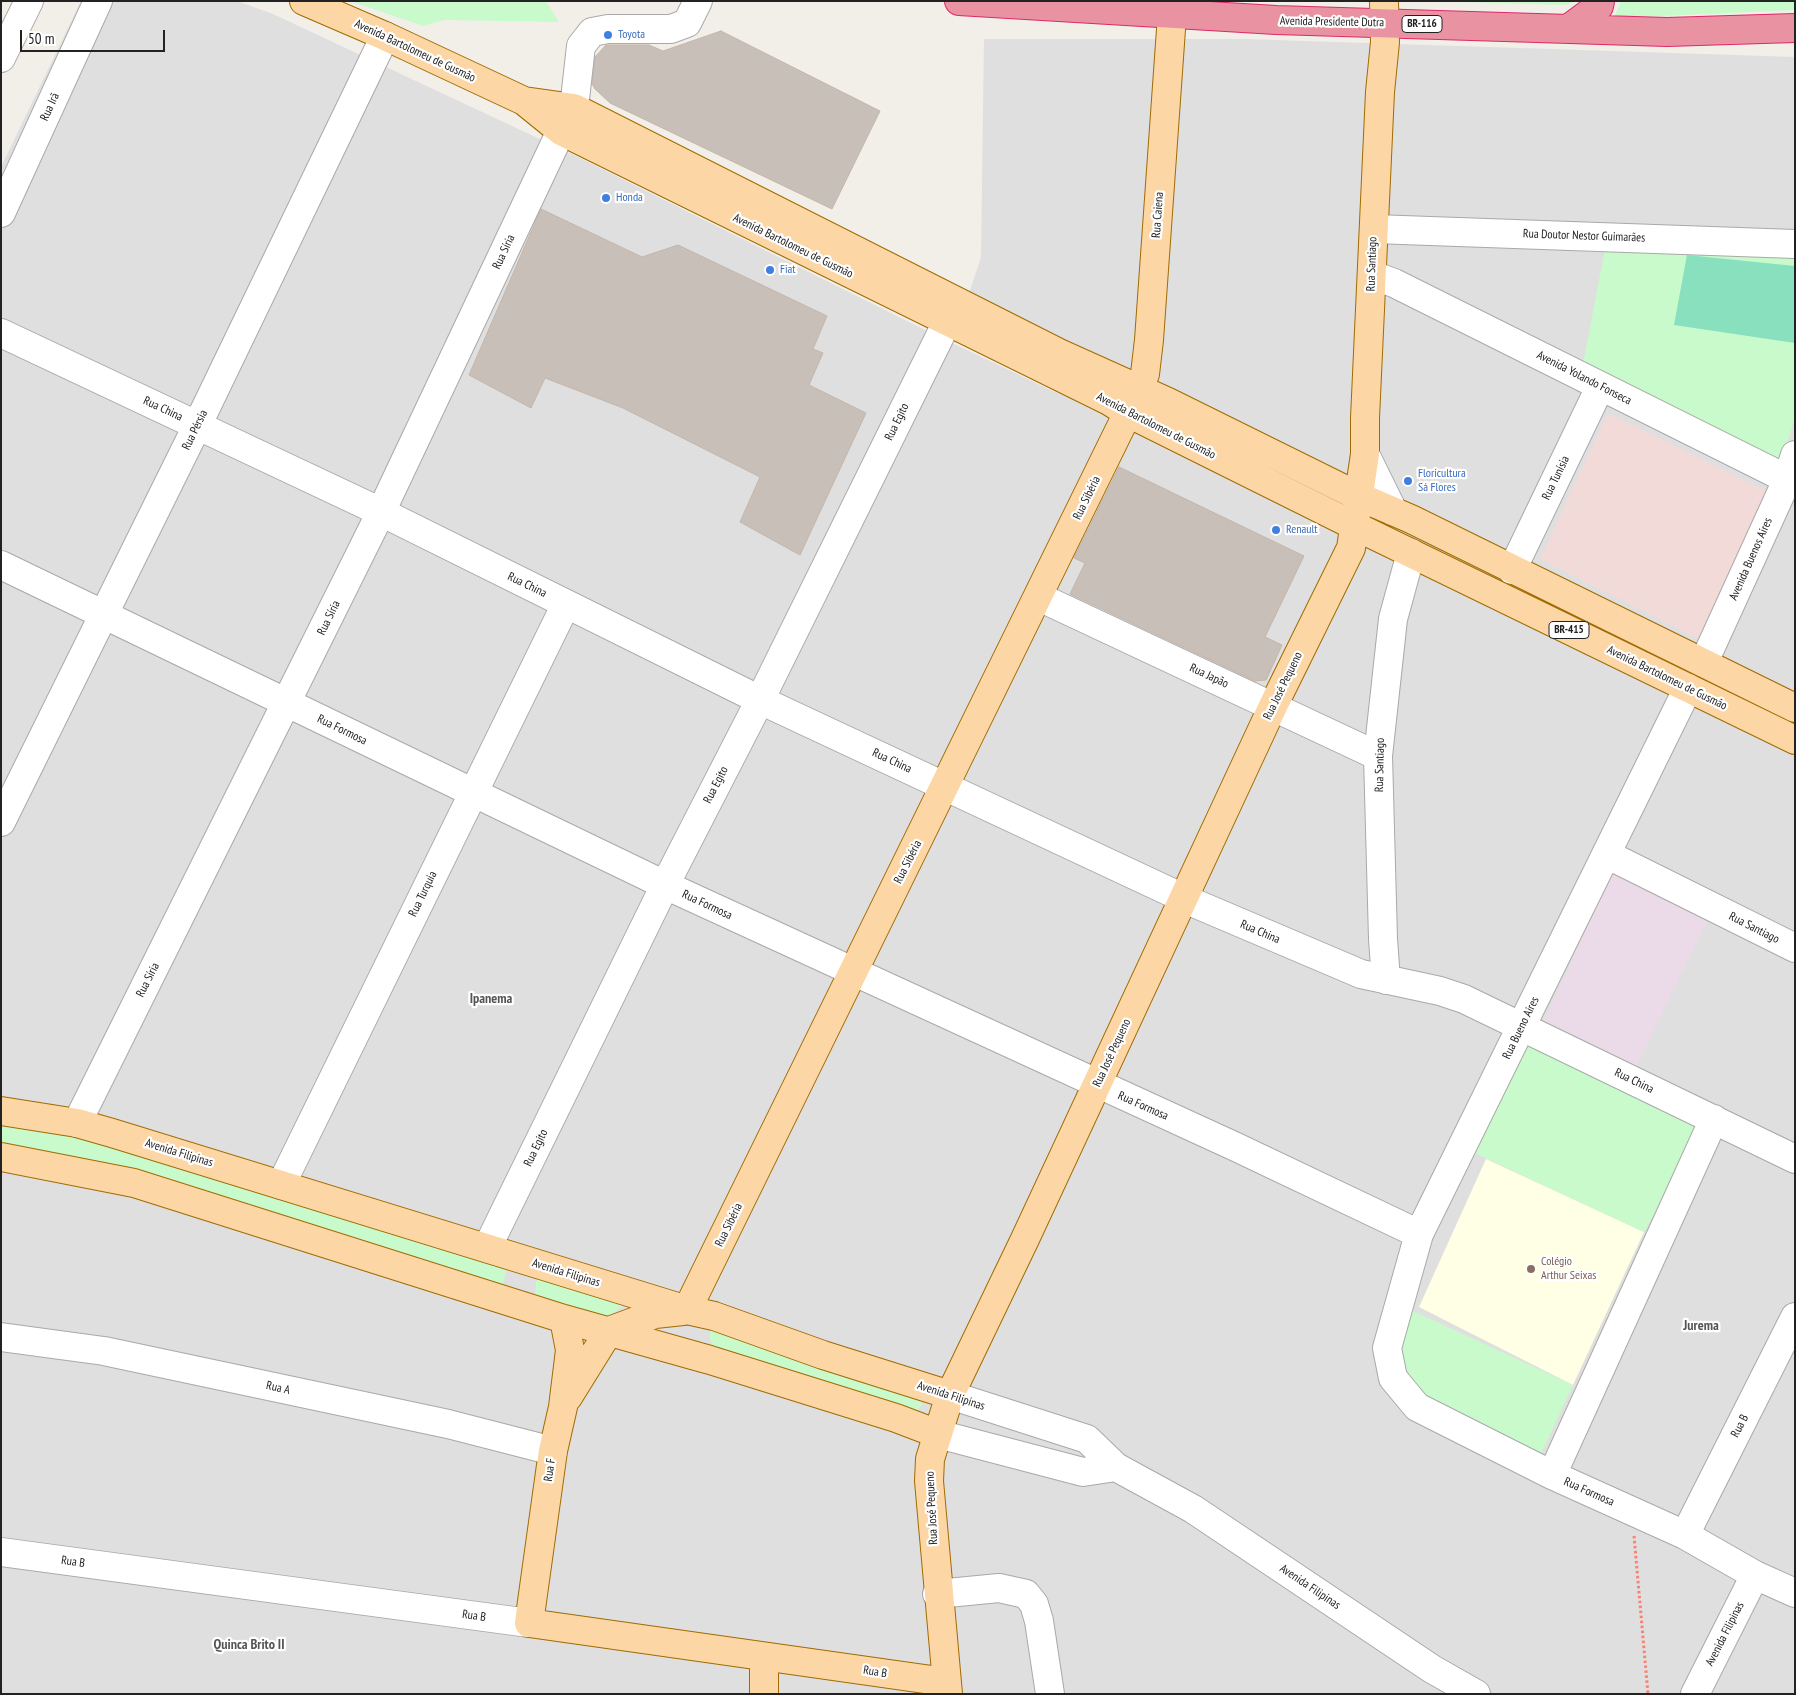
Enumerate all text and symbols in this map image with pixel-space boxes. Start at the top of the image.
street label: Avenida Presidente Dutra [1280,14,1384,30]
road number: BR-116 [1402,15,1442,32]
street label: Avenida Bartolomeu de Gusmão [352,17,478,85]
scale bar [22,20,168,52]
place label: Toyota [618,28,645,42]
text: 50 m [28,29,54,48]
marker: Toyota [602,29,614,41]
street label: Rua Irã [37,91,63,123]
place label: Honda [616,191,643,205]
marker: Honda [600,192,612,204]
street label: Rua Caiena [1149,192,1167,238]
street label: Avenida Bartolomeu de Gusmão [731,211,855,281]
street label: Rua Doutor Nestor Guimarães [1523,227,1645,245]
street label: Rua Síria [490,232,518,272]
street label: Rua Santiago [1364,236,1380,292]
place label: Fiat [780,263,796,277]
marker: Fiat [764,264,776,276]
street label: Avenida Yolando Fonseca [1534,348,1634,408]
street label: Avenida Bartolomeu de Gusmão [1094,390,1218,462]
street label: Rua China [141,394,185,424]
street label: Rua Egito [882,401,912,443]
street label: Rua Pérsia [179,407,211,453]
street label: Rua Tunísia [1539,454,1573,502]
place label: Floricultura Sá Flores [1418,467,1466,495]
street label: Rua Sibéria [1070,474,1104,522]
marker: Floricultura Sá Flores [1402,475,1414,487]
street label: Avenida Buenos Aires [1726,516,1776,602]
place label: Renault [1286,523,1318,537]
marker: Renault [1270,524,1282,536]
street label: Rua China [505,569,549,601]
street label: Rua Síria [314,598,344,638]
road number: BR-415 [1549,622,1589,638]
street label: Avenida Bartolomeu de Gusmão [1605,643,1729,713]
street label: Rua José Pequeno [1260,650,1306,722]
street label: Rua Japão [1187,661,1231,691]
street label: Rua Formosa [315,712,369,748]
street label: Rua Santiago [1372,738,1388,792]
street label: Rua China [870,746,914,776]
street label: Rua Egito [701,764,731,806]
street label: Rua Sibéria [891,838,925,886]
street label: Rua Turquia [406,869,440,919]
street label: Rua Formosa [680,887,734,923]
street label: Rua Santiago [1726,909,1782,947]
street label: Rua China [1238,917,1282,947]
street label: Rua Síria [133,960,163,1000]
district label: Ipanema [470,991,512,1007]
street label: Rua Bueno Aires [1500,994,1542,1062]
street label: Rua José Pequeno [1090,1017,1134,1089]
street label: Rua China [1612,1065,1656,1097]
street label: Rua Formosa [1116,1089,1170,1123]
street label: Rua Egito [521,1127,551,1169]
street label: Avenida Filipinas [143,1136,215,1170]
street label: Rua Sibéria [712,1201,746,1249]
place label: Colégio Arthur Seixas [1541,1255,1596,1283]
street label: Avenida Filipinas [530,1256,602,1290]
marker: Colégio Arthur Seixas [1525,1263,1537,1275]
district label: Jurema [1683,1318,1719,1334]
street label: Rua A [265,1378,291,1398]
street label: Avenida Filipinas [915,1378,987,1414]
street label: Rua B [1728,1412,1752,1440]
street label: Rua F [541,1457,559,1483]
street label: Rua José Pequeno [923,1471,941,1545]
street label: Rua Formosa [1562,1475,1616,1509]
street label: Rua B [60,1553,86,1571]
street label: Avenida Filipinas [1277,1561,1343,1613]
street label: Avenida Filipinas [1703,1599,1747,1669]
street label: Rua B [461,1607,487,1625]
district label: Quinca Brito II [214,1637,284,1653]
street label: Rua B [862,1663,888,1681]

